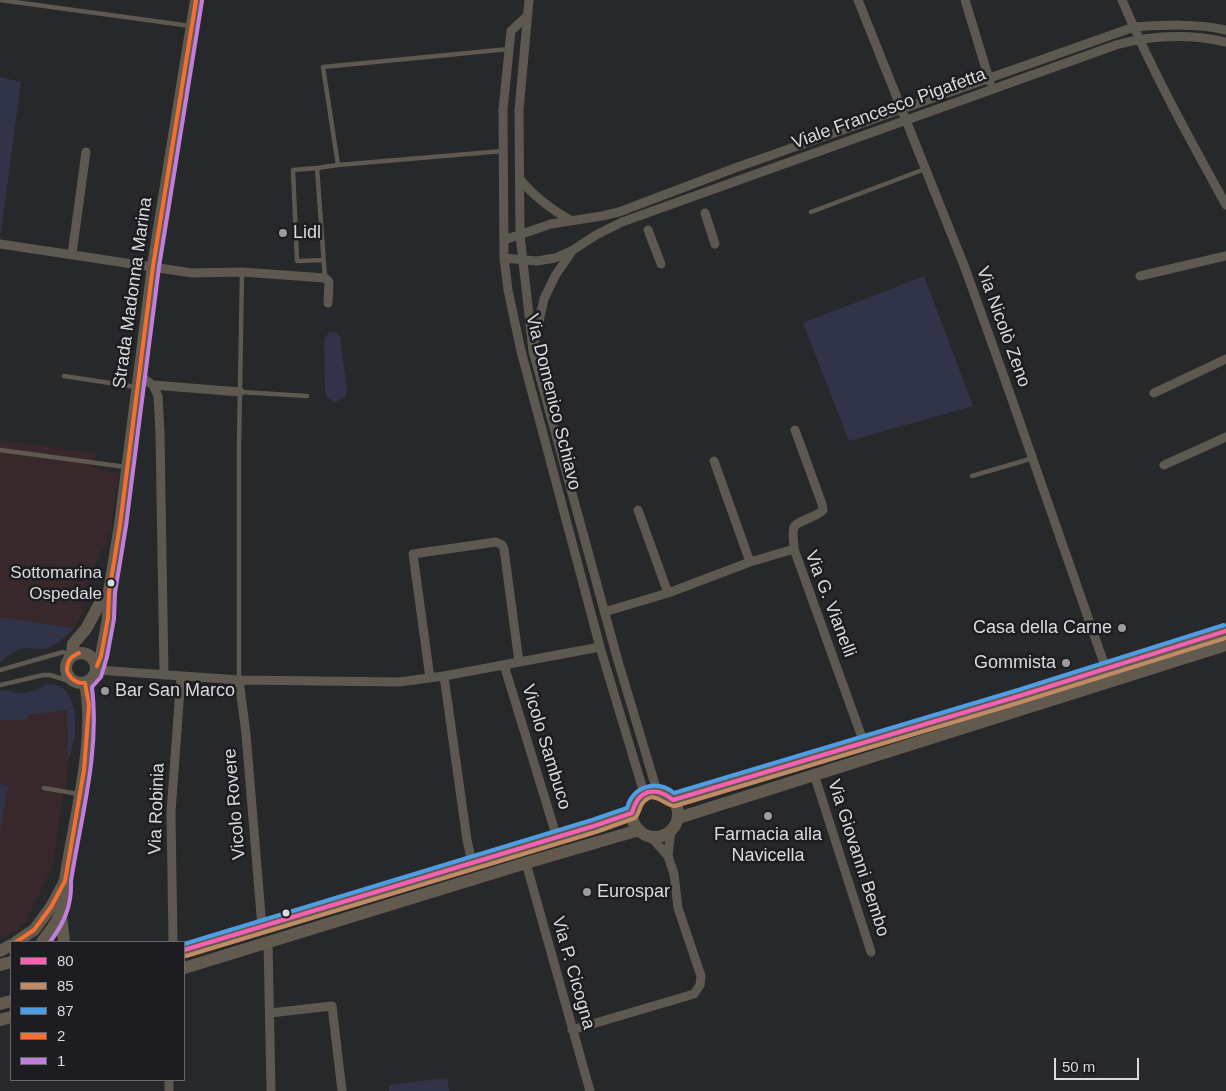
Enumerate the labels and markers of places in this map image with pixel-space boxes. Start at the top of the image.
place label: Lidl [293,222,321,244]
marker: Lidl [277,227,289,239]
place label: Sottomarina Ospedale [10,563,102,603]
marker: Sottomarina Ospedale [106,578,116,588]
place label: Casa della Carne [973,617,1112,639]
marker: Casa della Carne [1116,622,1128,634]
place label: Gommista [974,652,1056,674]
marker: Gommista [1060,657,1072,669]
place label: Bar San Marco [115,680,235,702]
marker: Bar San Marco [99,685,111,697]
marker: Farmacia alla Navicella [762,810,774,822]
place label: Farmacia alla Navicella [714,824,822,866]
place label: Eurospar [597,881,670,903]
marker: Eurospar [581,886,593,898]
unlabelled marker [281,908,291,918]

